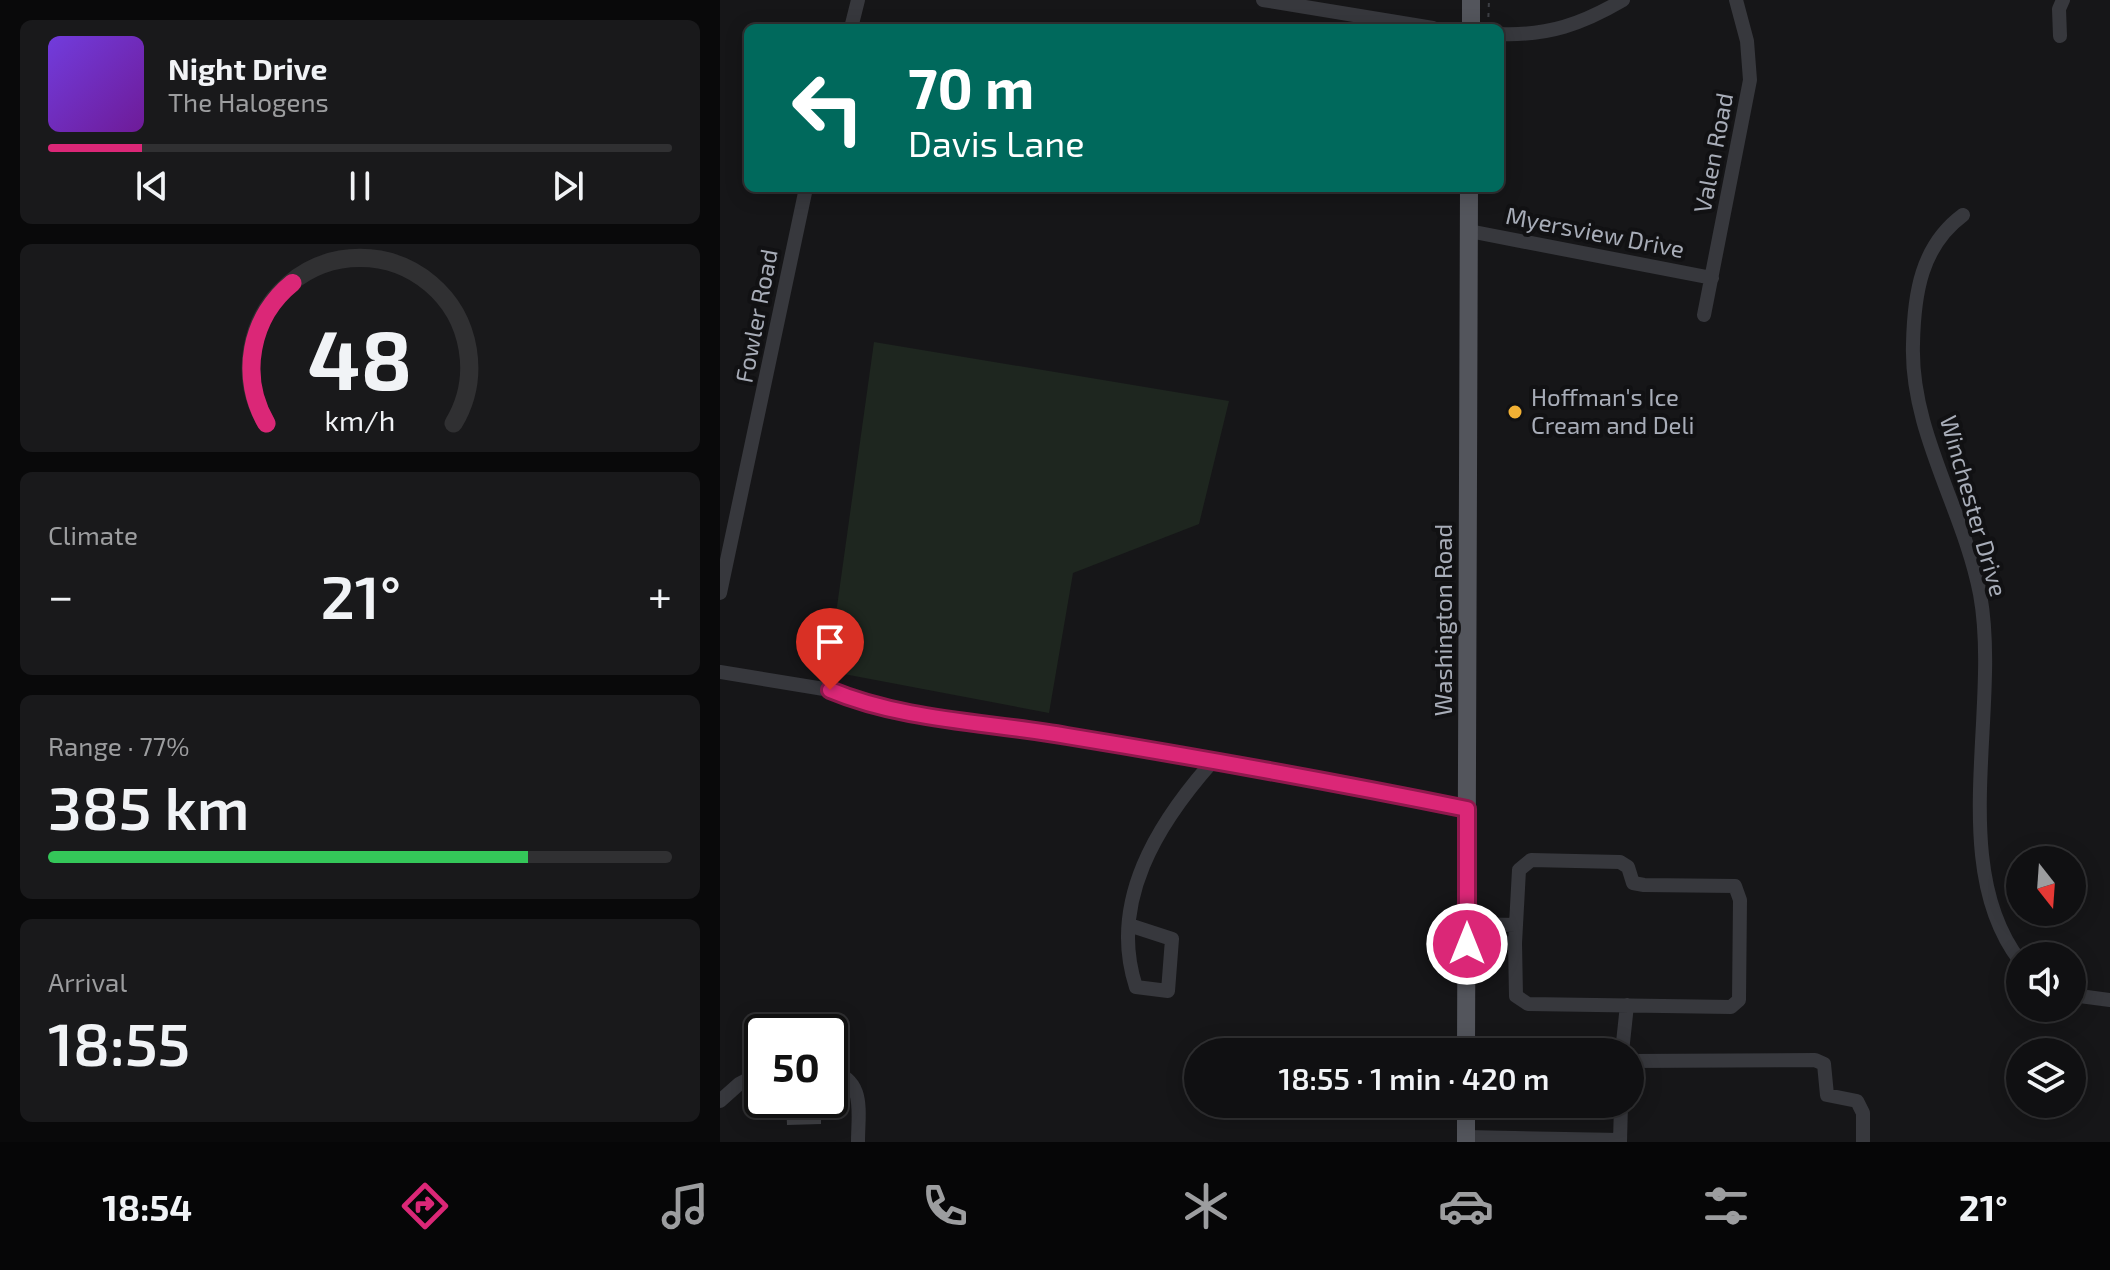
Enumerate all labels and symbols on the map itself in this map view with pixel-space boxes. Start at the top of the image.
street label: Valen Road [1687,90,1738,215]
street label: Myersview Drive [1503,200,1687,263]
street label: Fowler Road [728,246,783,385]
place label: Hoffman's Ice Cream and Deli [1531,382,1695,439]
marker: Hoffman's Ice Cream and Deli [1506,403,1524,421]
street label: Winchester Drive [1935,412,2014,599]
street label: Washington Road [1428,524,1457,716]
pin [796,608,864,690]
north arrow [2006,846,2086,926]
position arrow [1425,902,1509,986]
speed limit sign: 50 [744,1014,848,1118]

